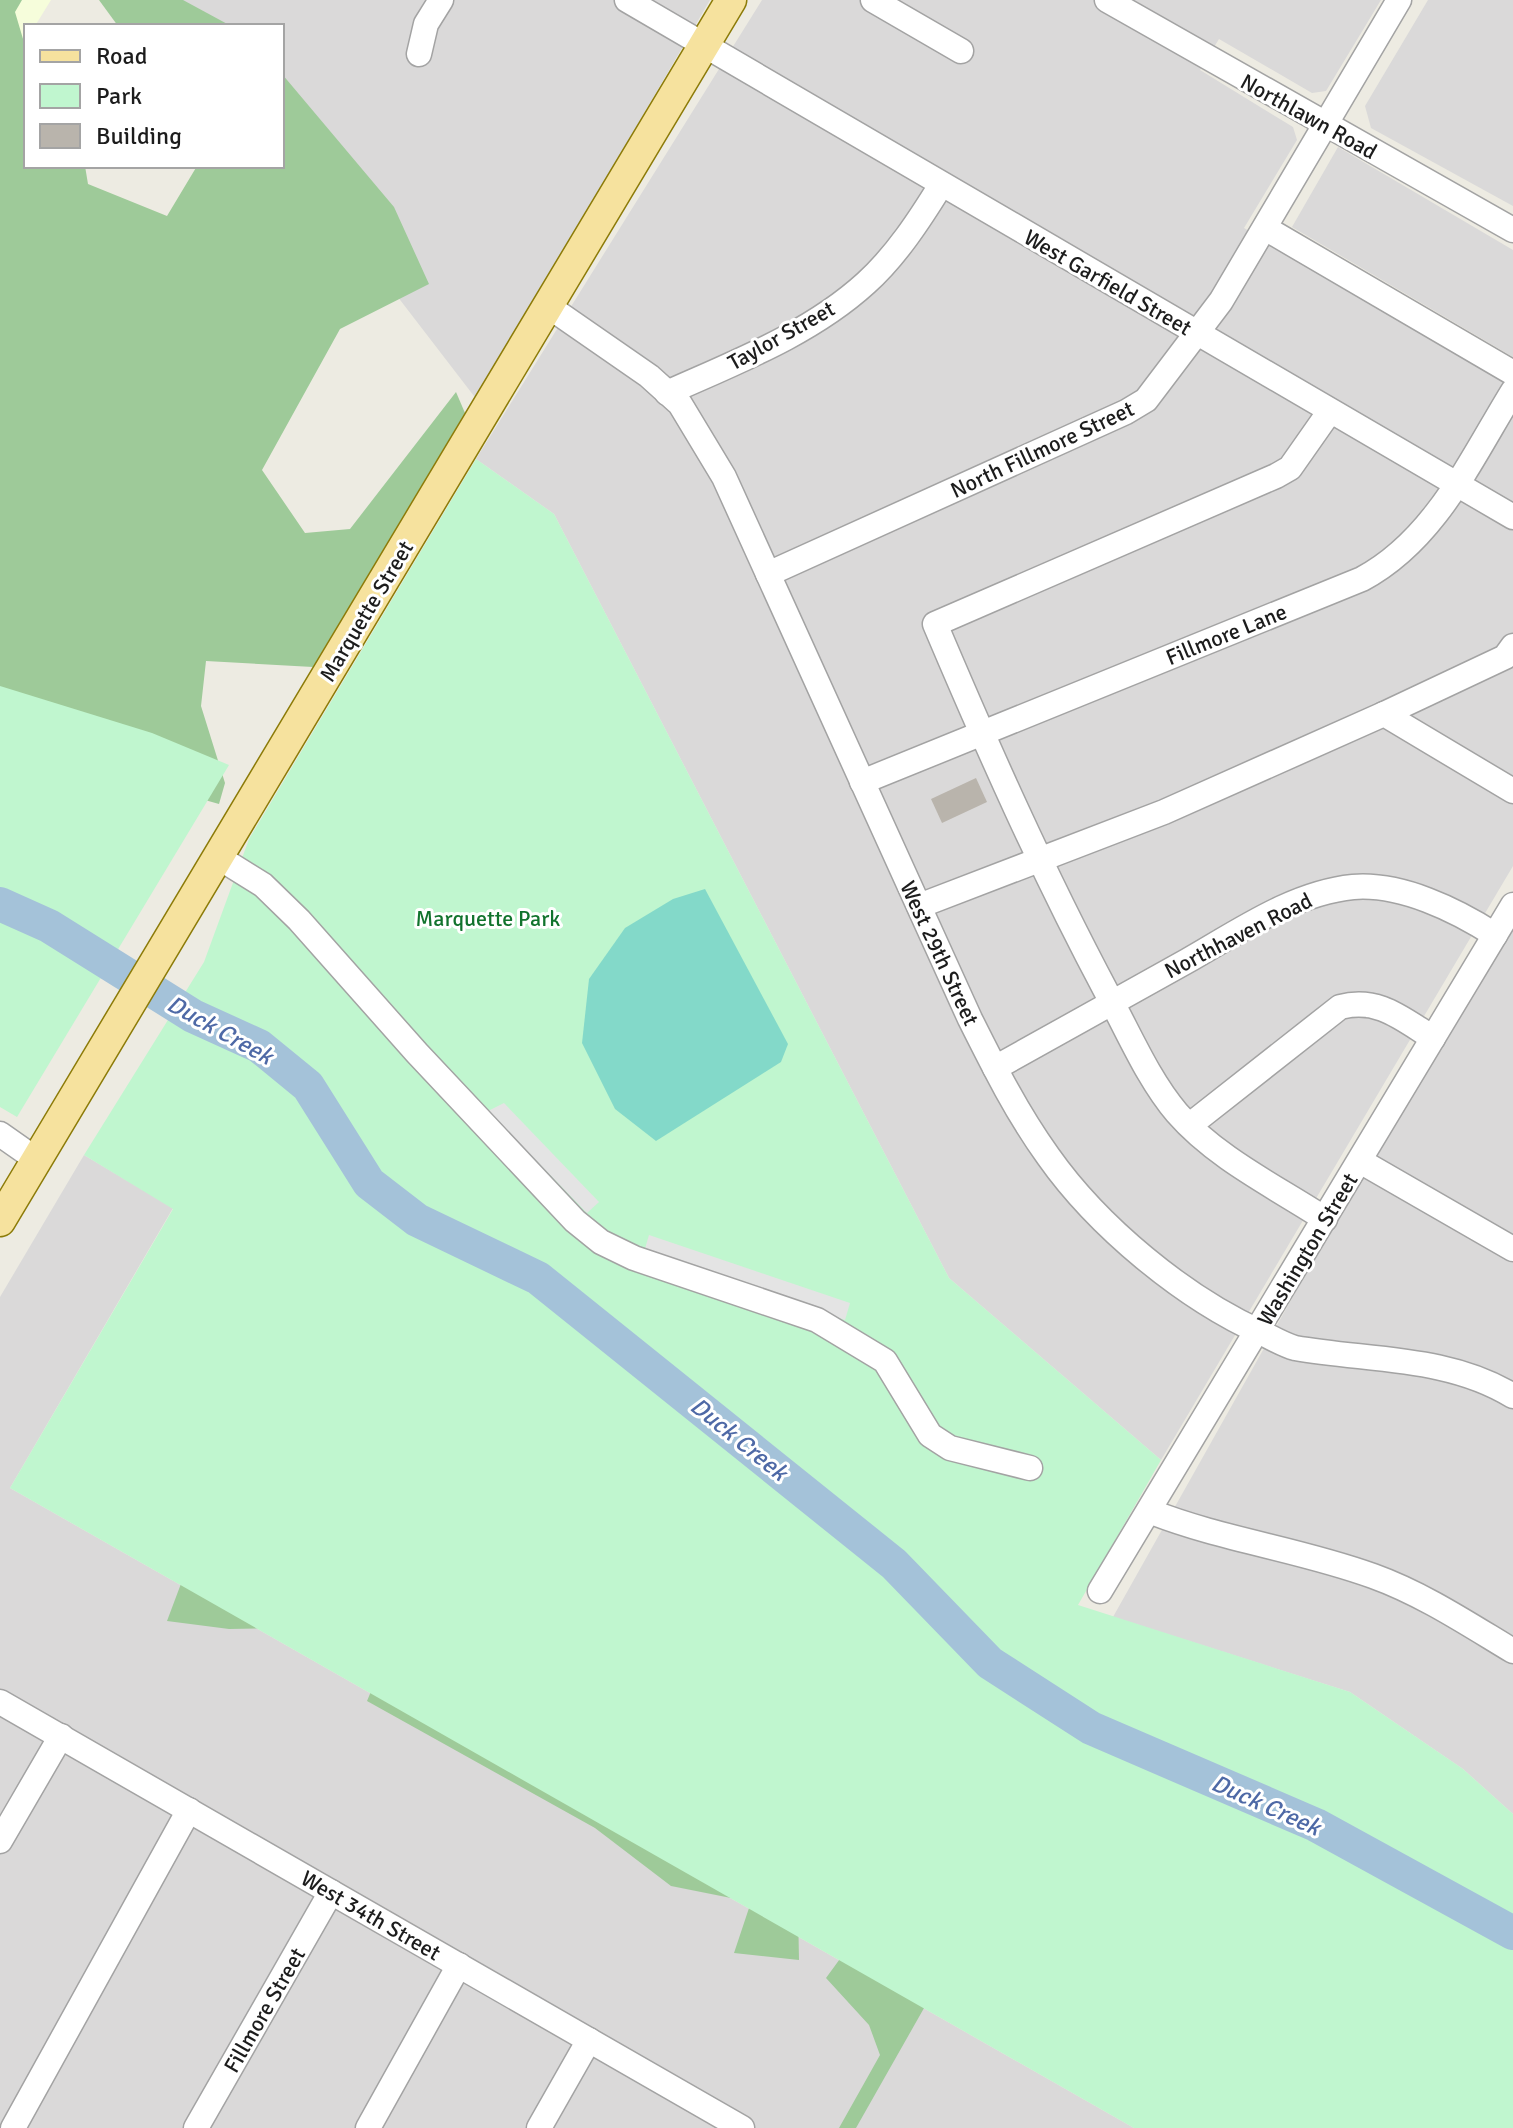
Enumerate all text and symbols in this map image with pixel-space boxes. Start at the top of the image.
legend [24,24,284,168]
text: Road [96,41,147,71]
street label: Northlawn Road [1236,68,1382,165]
text: Park [96,81,142,111]
text: Building [96,121,182,151]
street label: West Garfield Street [1019,223,1197,342]
street label: Taylor Street [723,295,840,376]
street label: North Fillmore Street [946,395,1139,504]
street label: Marquette Street [314,536,419,687]
street label: Fillmore Lane [1162,598,1291,671]
street label: West 29th Street [894,877,985,1030]
street label: Northhaven Road [1160,887,1317,984]
park label: Marquette Park [416,905,560,932]
water label: Duck Creek [162,989,280,1072]
street label: Washington Street [1251,1168,1364,1331]
water label: Duck Creek [684,1391,795,1488]
water label: Duck Creek [1207,1768,1327,1843]
street label: West 34th Street [296,1865,446,1966]
street label: Fillmore Street [218,1943,311,2078]

